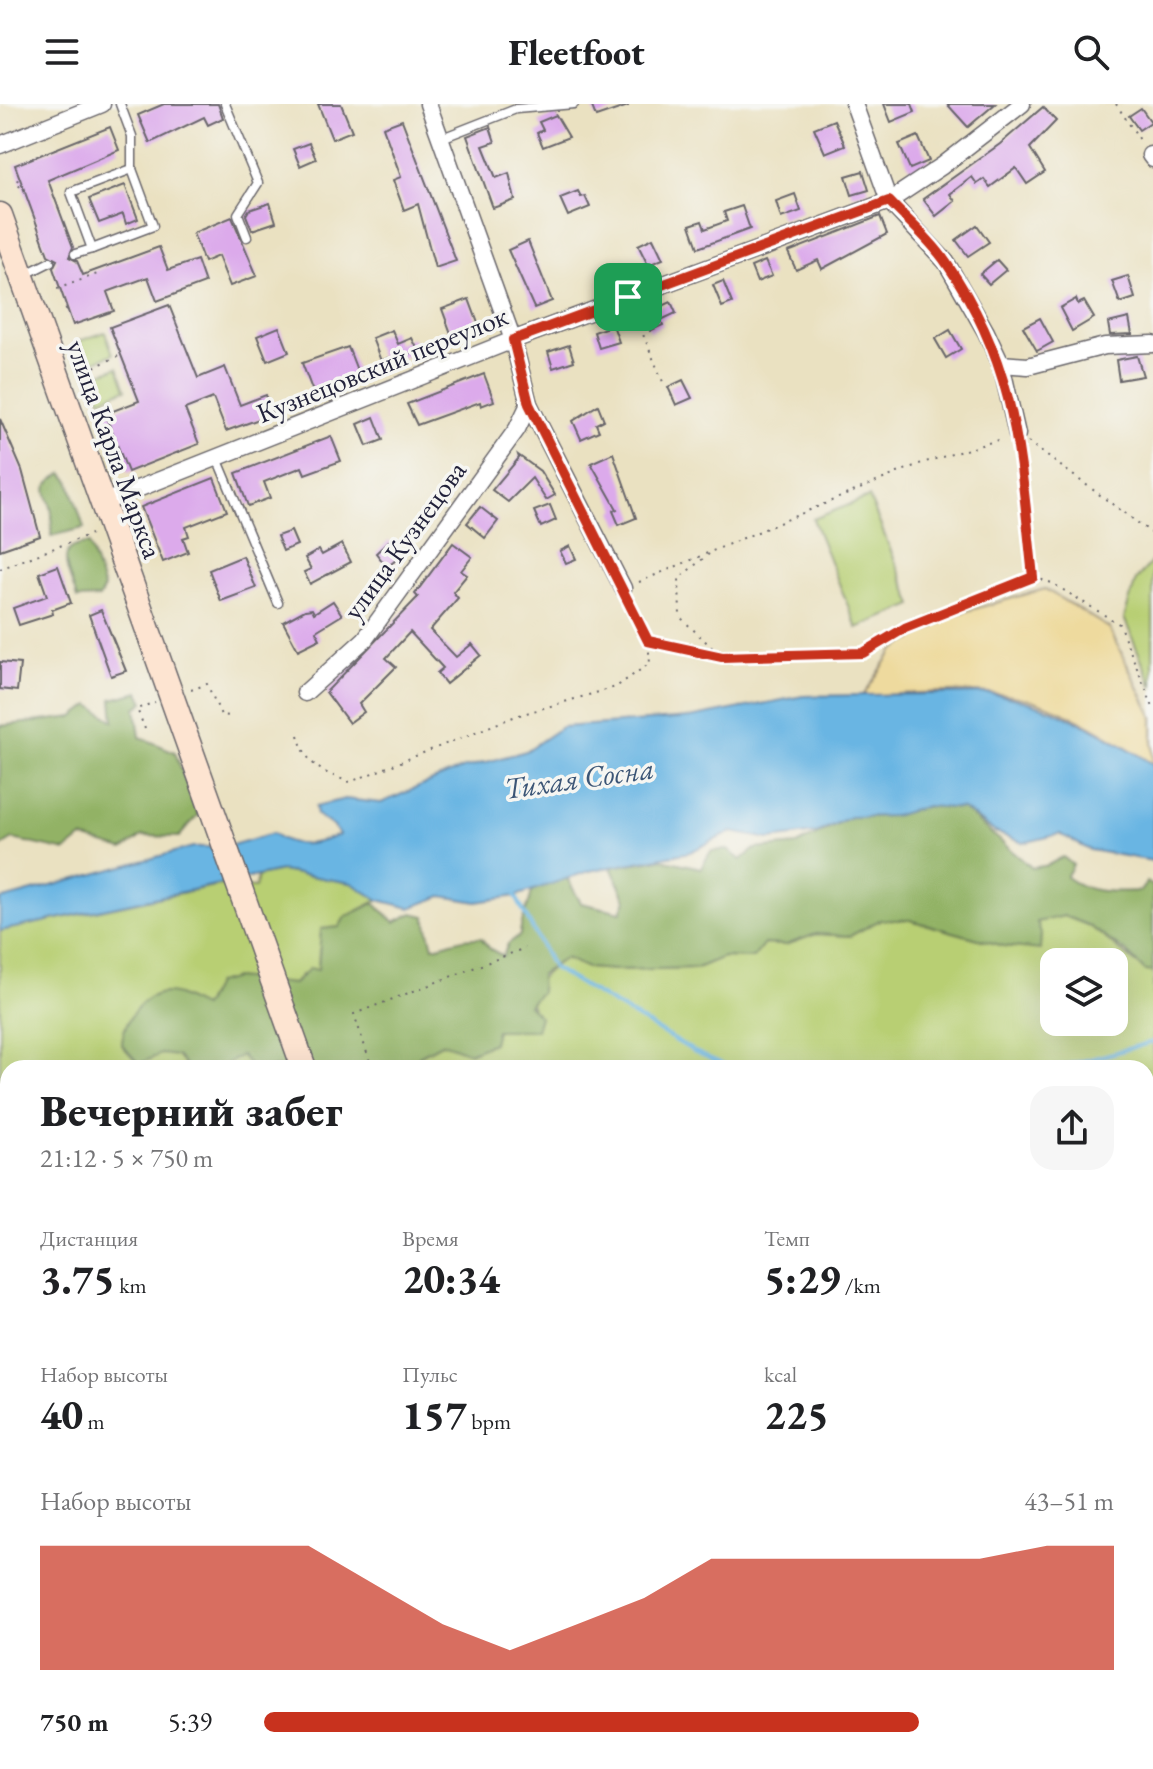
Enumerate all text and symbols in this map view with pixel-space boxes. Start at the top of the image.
text: Fleetfoot [508,29,645,76]
icon: menu [40,30,84,74]
icon: search [1069,30,1113,74]
pin [594,263,662,331]
icon: arrive [606,275,650,319]
street label: Кузнецовский переулок [251,297,513,431]
street label: улица Карла Маркса [59,335,172,564]
street label: улица Кузнецова [334,453,474,627]
water label: Тихая Сосна [501,748,657,808]
map controls [1040,948,1128,1036]
button: layers [1040,948,1128,1036]
text: Вечерний забег [40,1082,343,1139]
button: share [1030,1086,1114,1170]
text: 21:12 · 5 × 750 m [40,1141,213,1175]
text: Дистанция [40,1224,138,1253]
text: Время [402,1224,459,1253]
text: Темп [764,1224,810,1253]
text: 3.75 [40,1253,115,1305]
text: 20:34 [402,1253,500,1305]
text: 5:29 [764,1253,840,1305]
text: km [115,1271,147,1300]
text: /km [840,1271,881,1300]
text: Набор высоты [40,1360,168,1389]
text: Пульс [402,1360,458,1389]
text: kcal [764,1360,797,1389]
text: 40 [40,1389,83,1441]
text: 157 [402,1389,467,1441]
text: 225 [764,1389,829,1441]
text: m [83,1407,105,1436]
text: bpm [467,1407,511,1436]
text: Набор высоты [40,1484,191,1518]
text: 43–51 m [1024,1484,1114,1518]
text: 750 m [40,1705,108,1739]
text: 5:39 [168,1705,212,1739]

